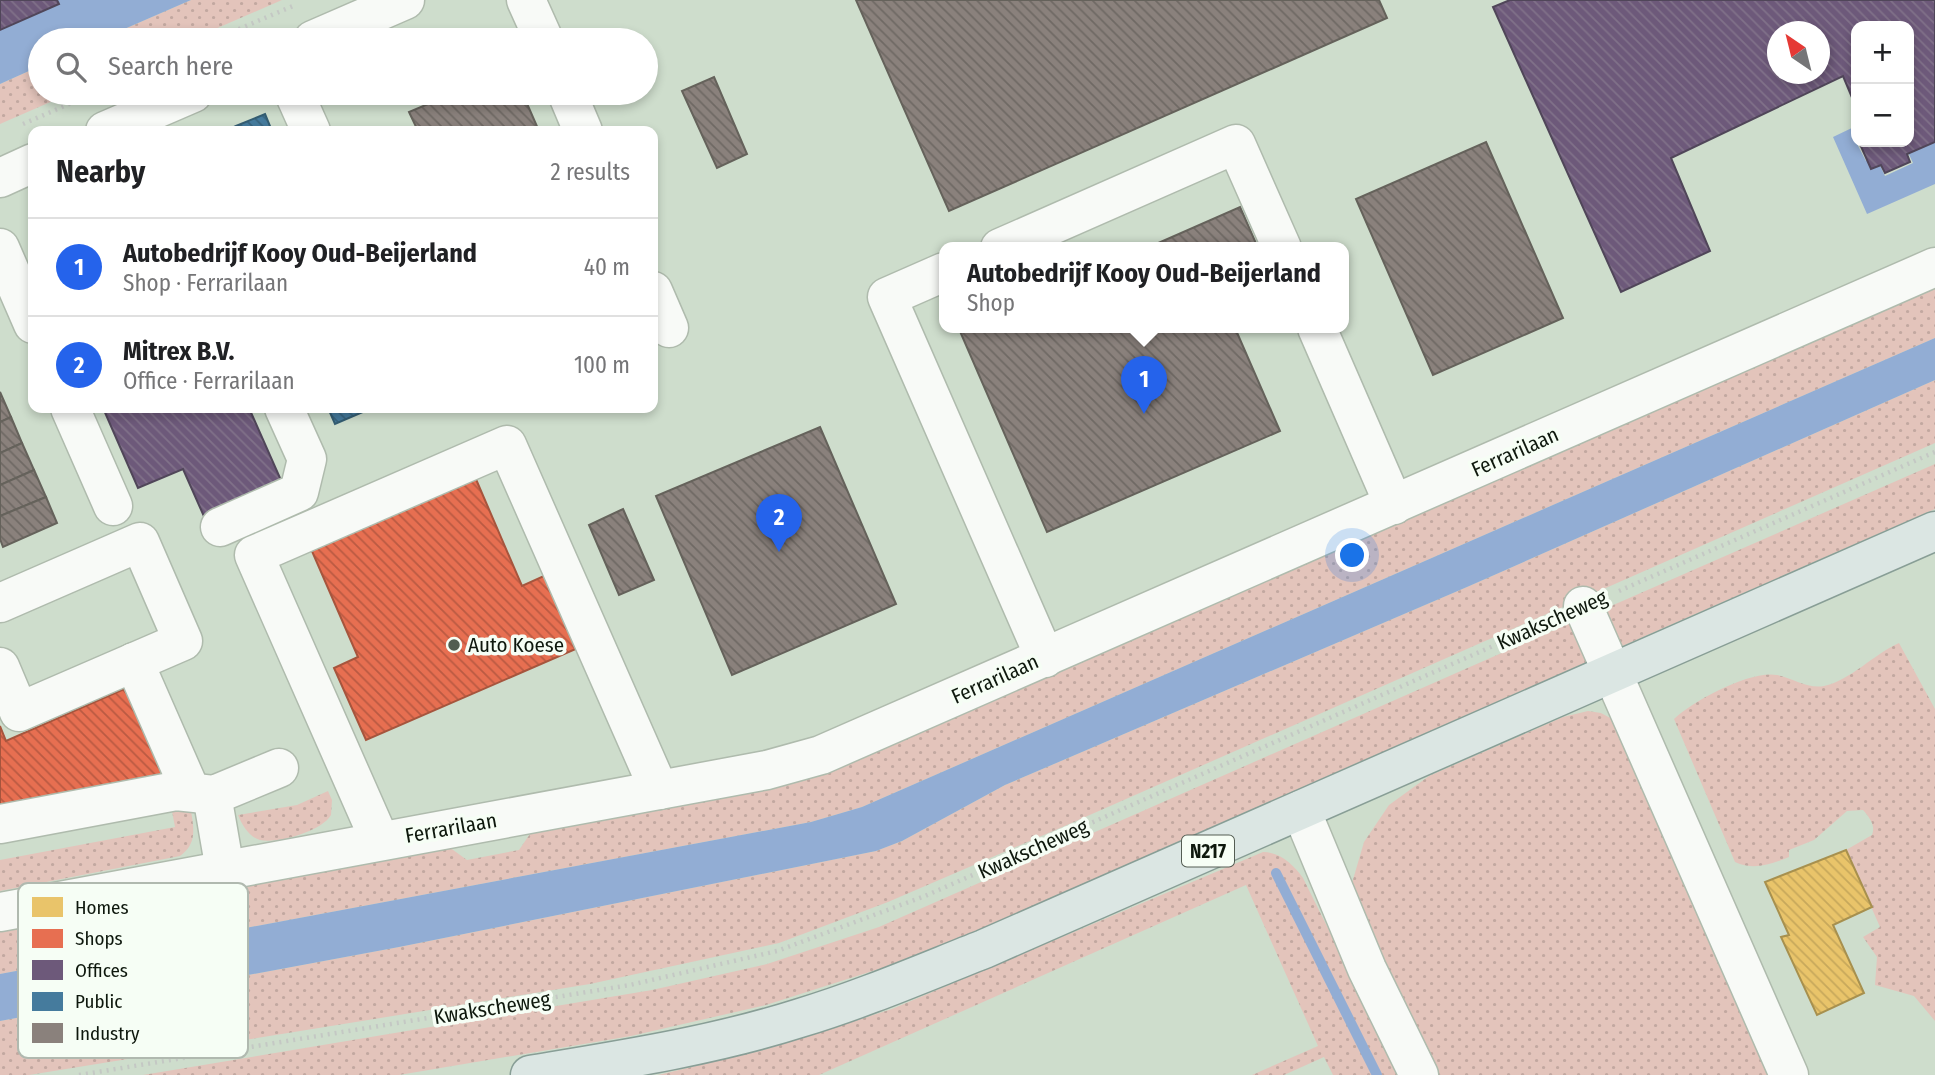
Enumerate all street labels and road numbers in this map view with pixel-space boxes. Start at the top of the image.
street label: Ferrarilaan [1467,421,1563,483]
street label: Kwakscheweg [1493,584,1611,656]
street label: Ferrarilaan [947,648,1043,710]
street label: Ferrarilaan [403,807,499,849]
street label: Kwakscheweg [974,813,1092,885]
road number: N217 [1182,836,1234,866]
street label: Kwakscheweg [432,986,552,1030]

